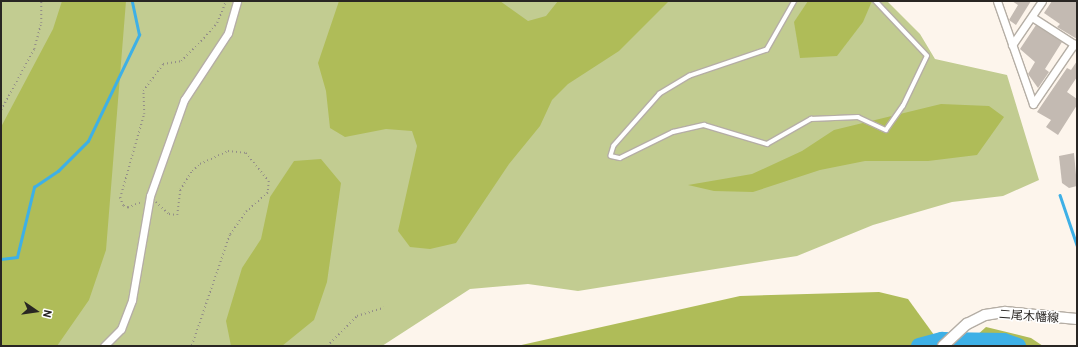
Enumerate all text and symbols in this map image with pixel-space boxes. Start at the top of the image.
north arrow [16,291,56,331]
street label: 二尾木幡線 [999,307,1059,325]
text: N [41,309,55,319]

